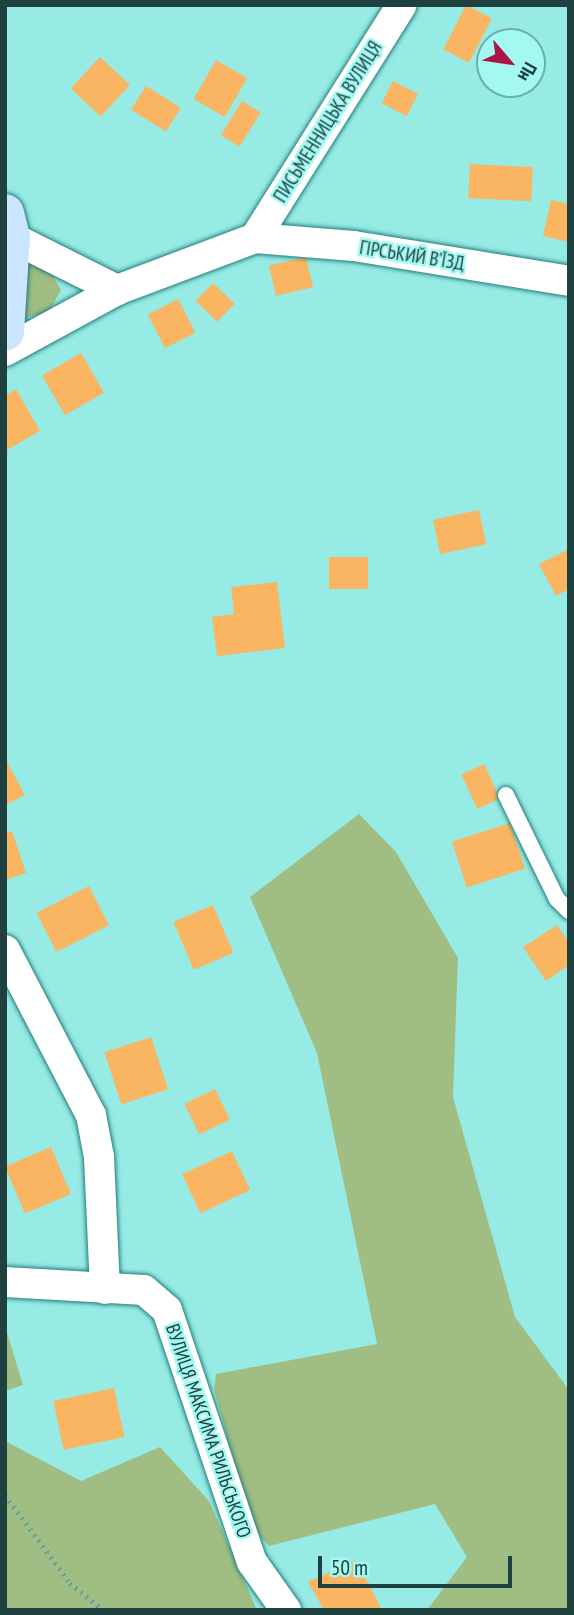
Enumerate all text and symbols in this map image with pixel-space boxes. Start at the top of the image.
north arrow [476,28,546,98]
street label: ПИСЬМЕННИЦЬКА ВУЛИЦЯ [269,37,387,207]
text: Пн [513,58,543,86]
street label: ГІРСЬКИЙ В’ЇЗД [358,236,466,276]
street label: ВУЛИЦЯ МАКСИМА РИЛЬСЬКОГО [161,1321,255,1541]
scale bar [322,1542,516,1586]
text: 50 m [331,1554,368,1581]

